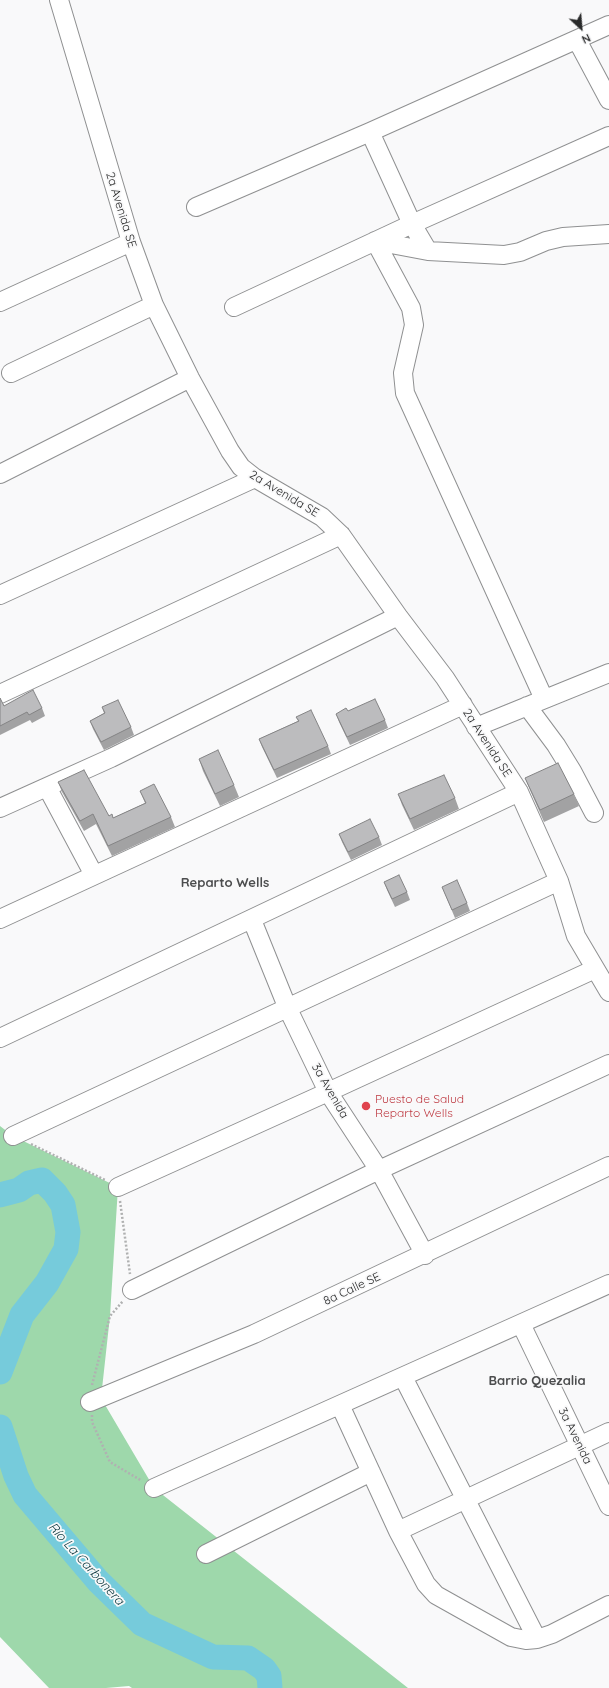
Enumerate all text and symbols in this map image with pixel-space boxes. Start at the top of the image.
north arrow [561,8,601,48]
text: N [580,31,593,47]
street label: 2a Avenida SE [103,170,139,250]
street label: 2a Avenida SE [247,468,321,520]
street label: 2a Avenida SE [460,706,514,780]
district label: Reparto Wells [181,875,269,891]
street label: 3a Avenida [308,1061,352,1121]
place label: Puesto de Salud Reparto Wells [375,1092,464,1120]
marker: Puesto de Salud Reparto Wells [360,1100,372,1112]
street label: 8a Calle SE [321,1270,383,1308]
district label: Barrio Quezalia [488,1373,586,1389]
street label: 3a Avenida [555,1405,595,1467]
water label: Río La Carbonera [45,1519,127,1609]

